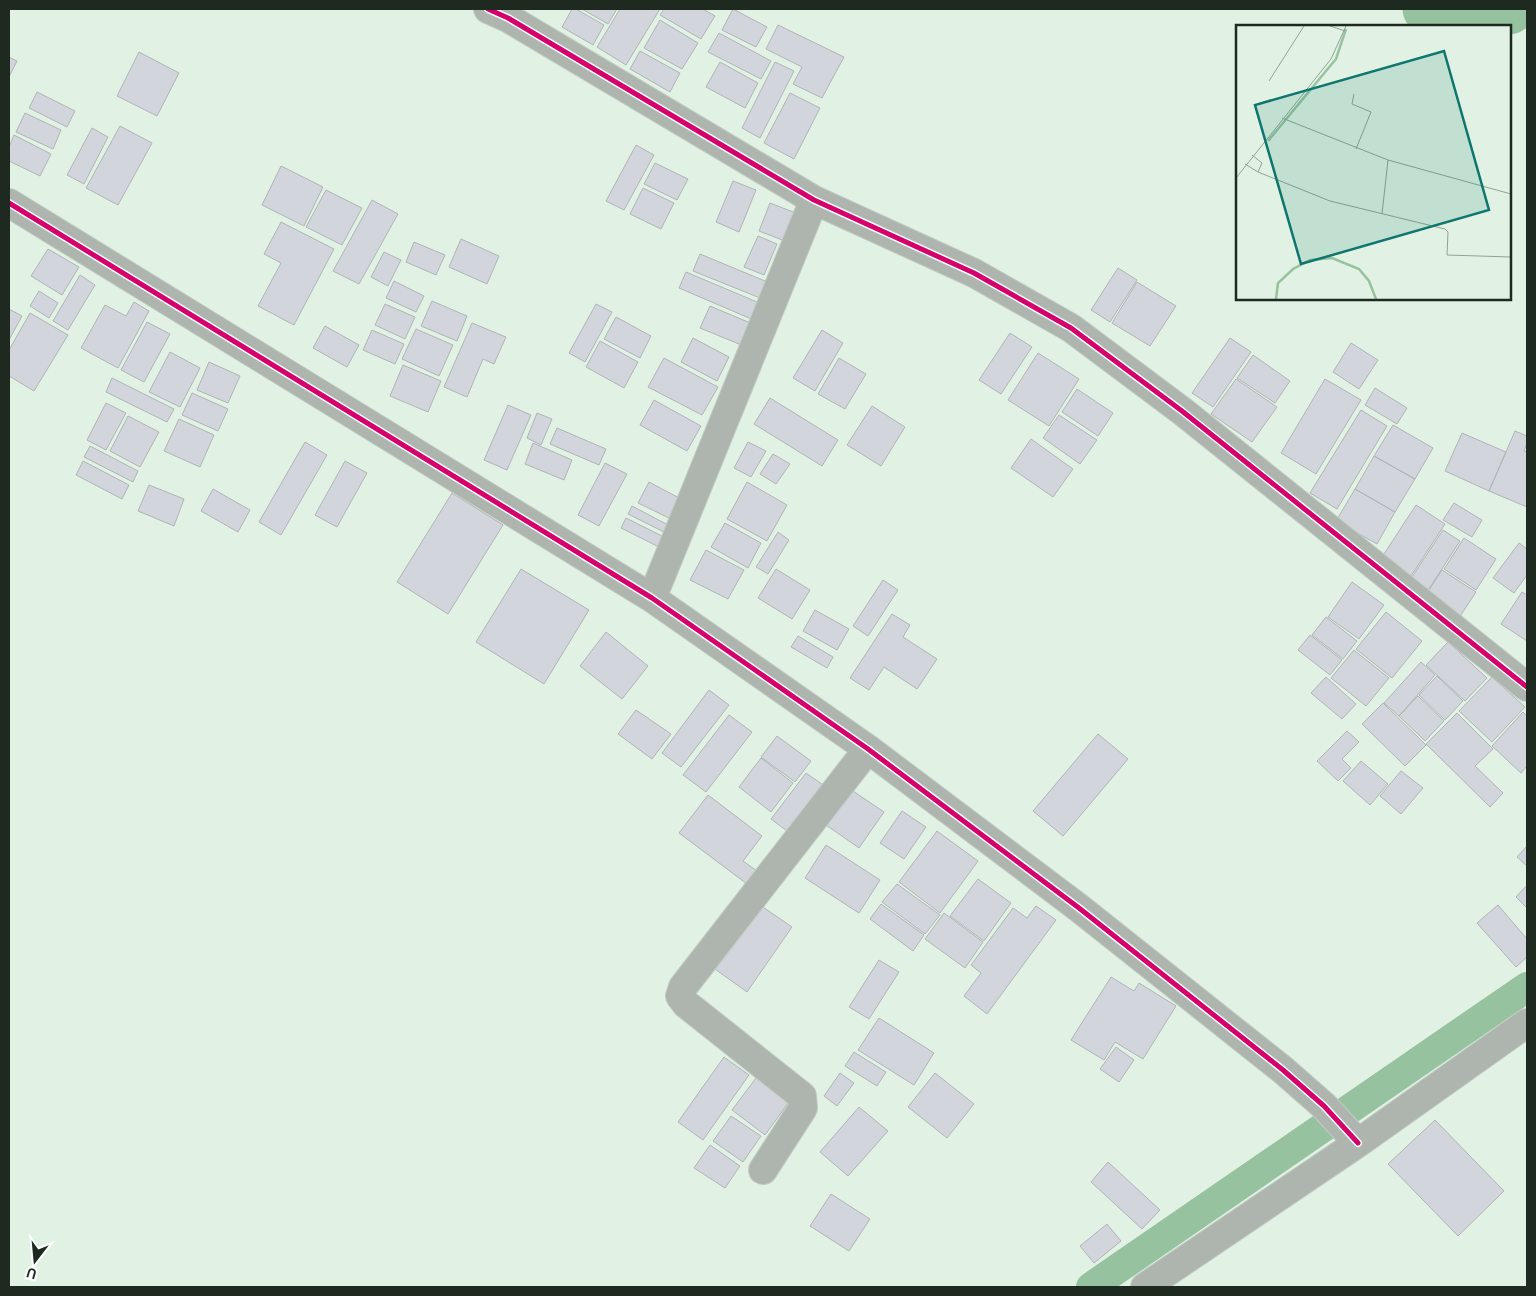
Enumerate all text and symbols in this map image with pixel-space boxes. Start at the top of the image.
inset map [1236,25,1511,300]
north arrow [10,1236,60,1286]
text: U [24,1264,39,1283]

